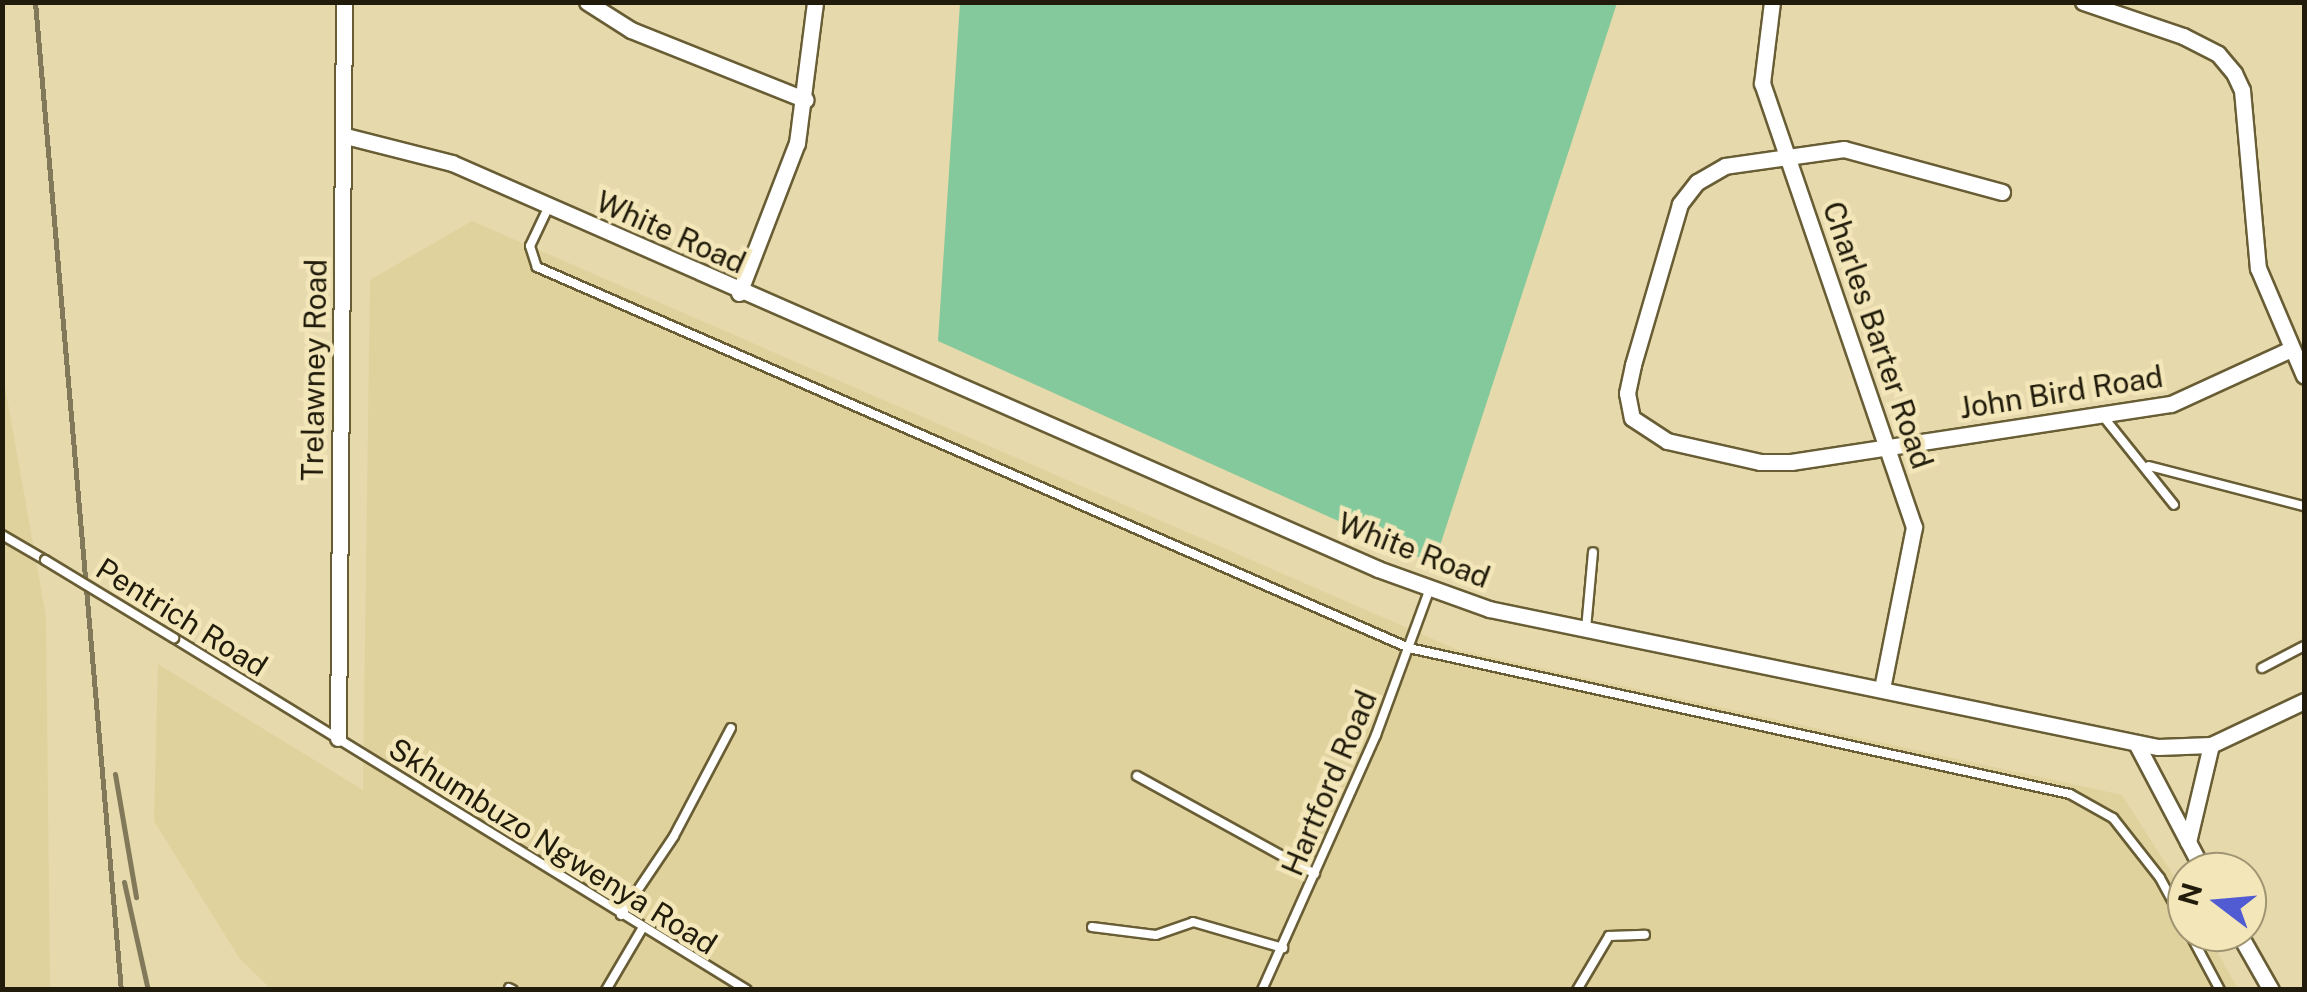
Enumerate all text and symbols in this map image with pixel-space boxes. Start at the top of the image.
street label: White Road [591,183,751,281]
street label: Charles Barter Road [1815,197,1941,473]
street label: Trelawney Road [294,259,334,481]
street label: John Bird Road [1956,358,2166,426]
street label: White Road [1333,505,1495,595]
street label: Pentrich Road [90,550,274,684]
street label: Hartford Road [1274,685,1384,881]
street label: Skhumbuzo Ngwenya Road [382,730,724,962]
north arrow [2167,852,2267,952]
text: N [2171,879,2208,909]

